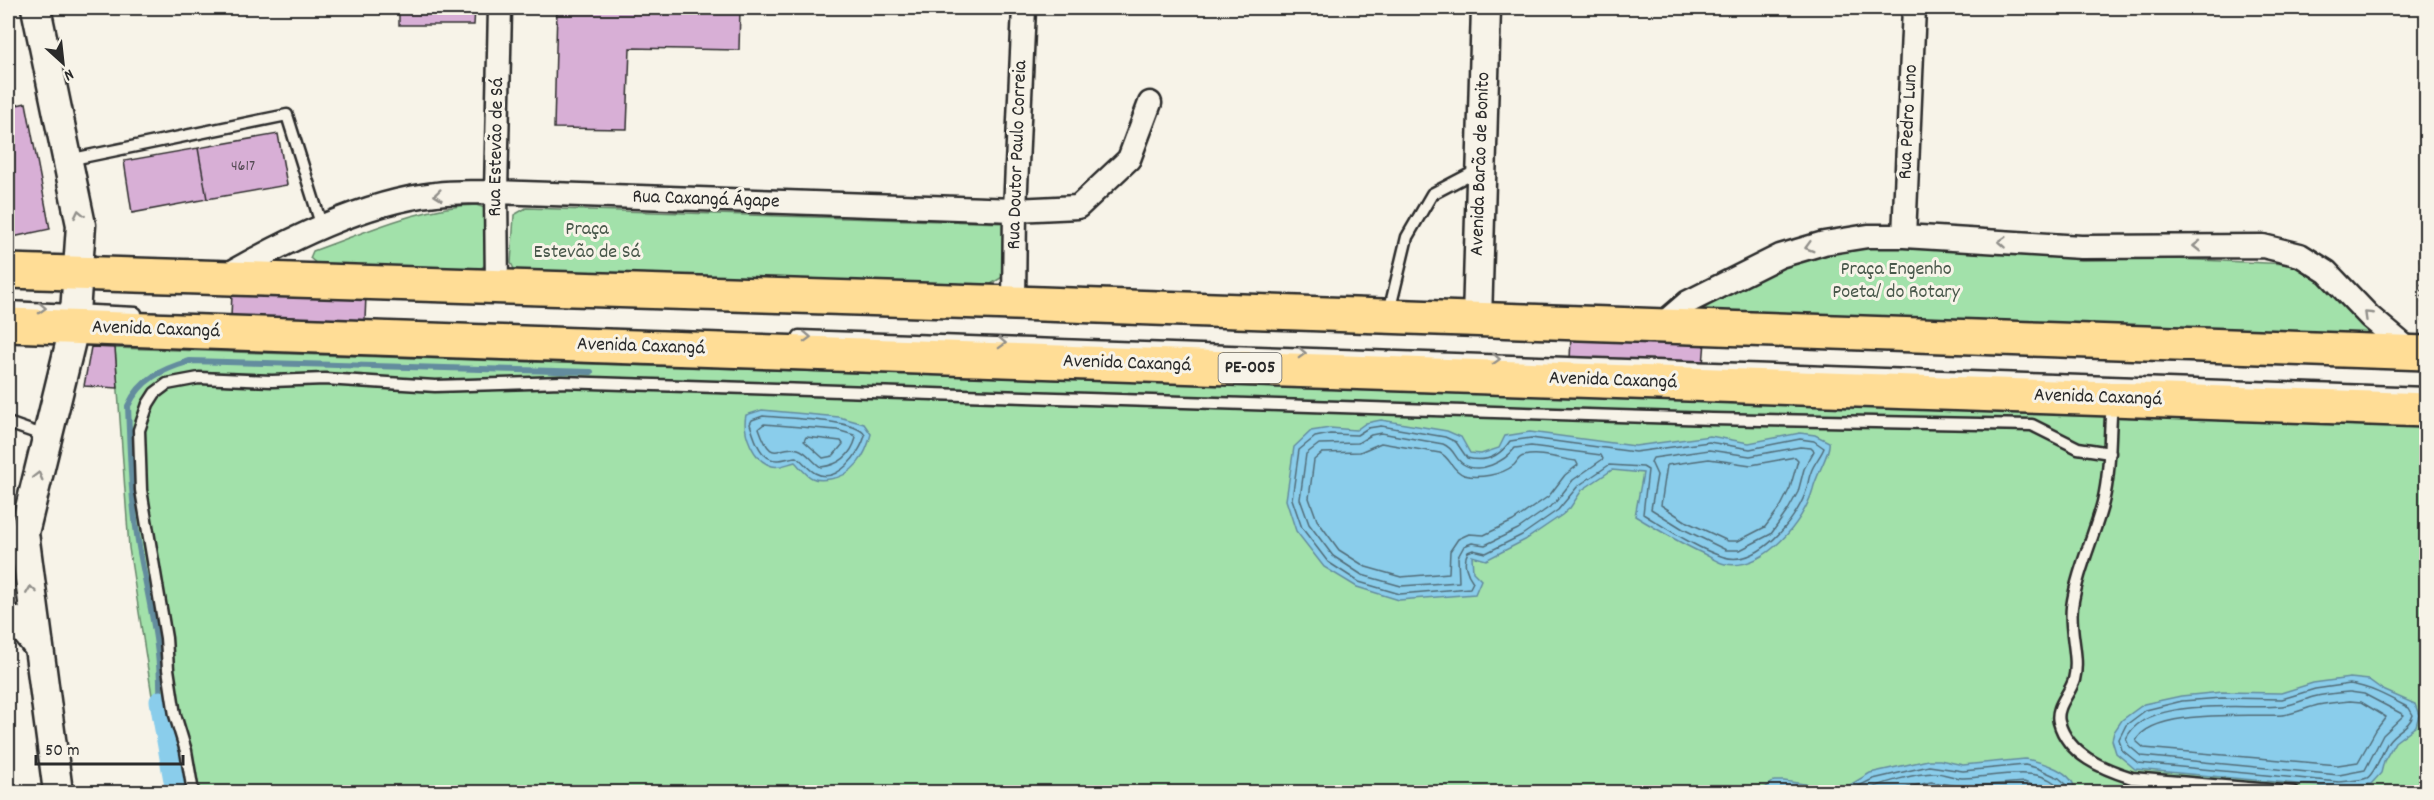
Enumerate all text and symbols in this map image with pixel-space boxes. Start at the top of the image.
north arrow [33,33,93,93]
street label: Rua Doutor Paulo Correia [1001,59,1035,250]
text: N [60,62,77,86]
street label: Rua Pedro Luno [1892,64,1926,180]
street label: Avenida Barão de Bonito [1464,71,1498,257]
street label: Rua Estevão de Sá [482,77,512,217]
house number: 4617 [231,155,255,178]
street label: Rua Caxangá Ágape [632,183,780,217]
one-way arrow [433,188,442,200]
one-way arrow [73,209,86,219]
park label: Praça Estevão de Sá [533,216,641,267]
one-way arrow [1998,235,2007,248]
one-way arrow [1804,240,1815,252]
one-way arrow [2193,240,2202,252]
park label: Praça Engenho Poeta/ do Rotary [1832,256,1961,307]
one-way arrow [38,302,47,314]
one-way arrow [2364,311,2375,322]
street label: Avenida Caxangá [91,314,221,346]
one-way arrow [802,330,811,343]
street label: Avenida Caxangá [576,331,706,363]
one-way arrow [997,337,1006,349]
one-way arrow [1297,346,1306,359]
street label: Avenida Caxangá [1062,348,1192,380]
road number: PE-005 [1218,353,1282,383]
one-way arrow [1492,353,1501,366]
street label: Avenida Caxangá [1548,365,1678,397]
street label: Avenida Caxangá [2033,382,2163,414]
one-way arrow [31,471,44,481]
one-way arrow [26,586,38,595]
scale bar [36,728,183,766]
text: 50 m [45,739,80,764]

